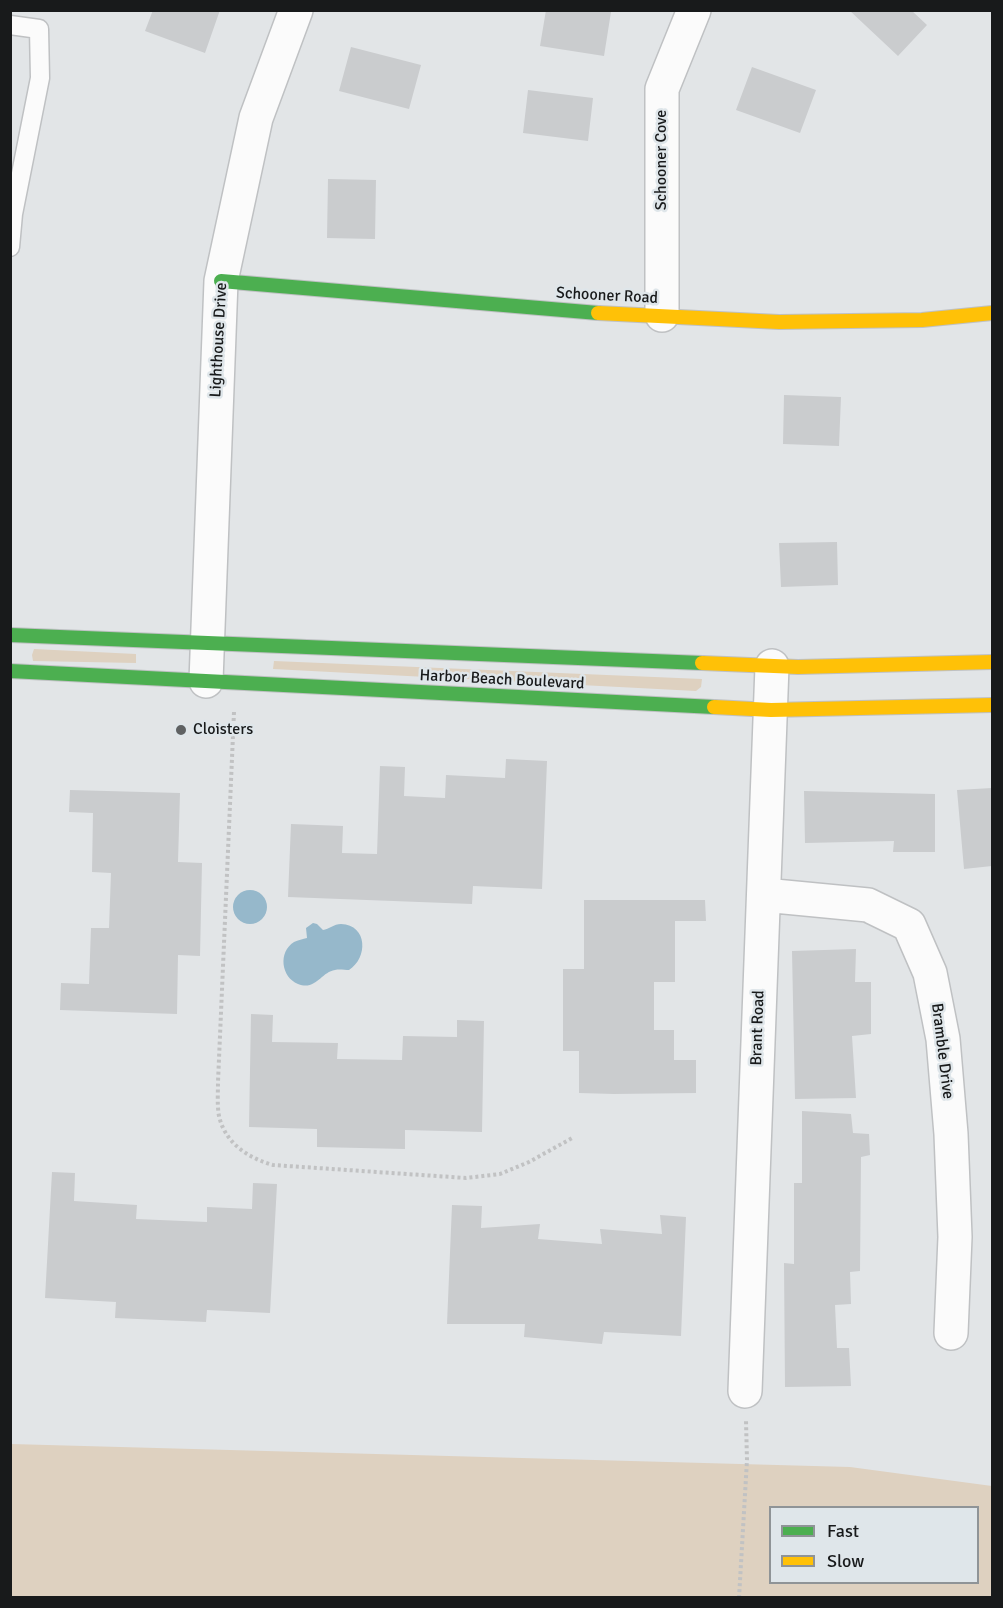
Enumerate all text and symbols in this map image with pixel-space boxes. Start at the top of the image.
street label: Schooner Cove [652,110,672,210]
street label: Lighthouse Drive [206,282,232,398]
street label: Schooner Road [555,284,659,308]
street label: Harbor Beach Boulevard [419,666,585,694]
place label: Cloisters [193,720,253,740]
marker: Cloisters [174,723,188,737]
street label: Brant Road [747,990,769,1066]
street label: Bramble Drive [927,1002,957,1100]
legend [769,1506,979,1584]
text: Fast [827,1520,859,1542]
text: Slow [827,1550,864,1572]

